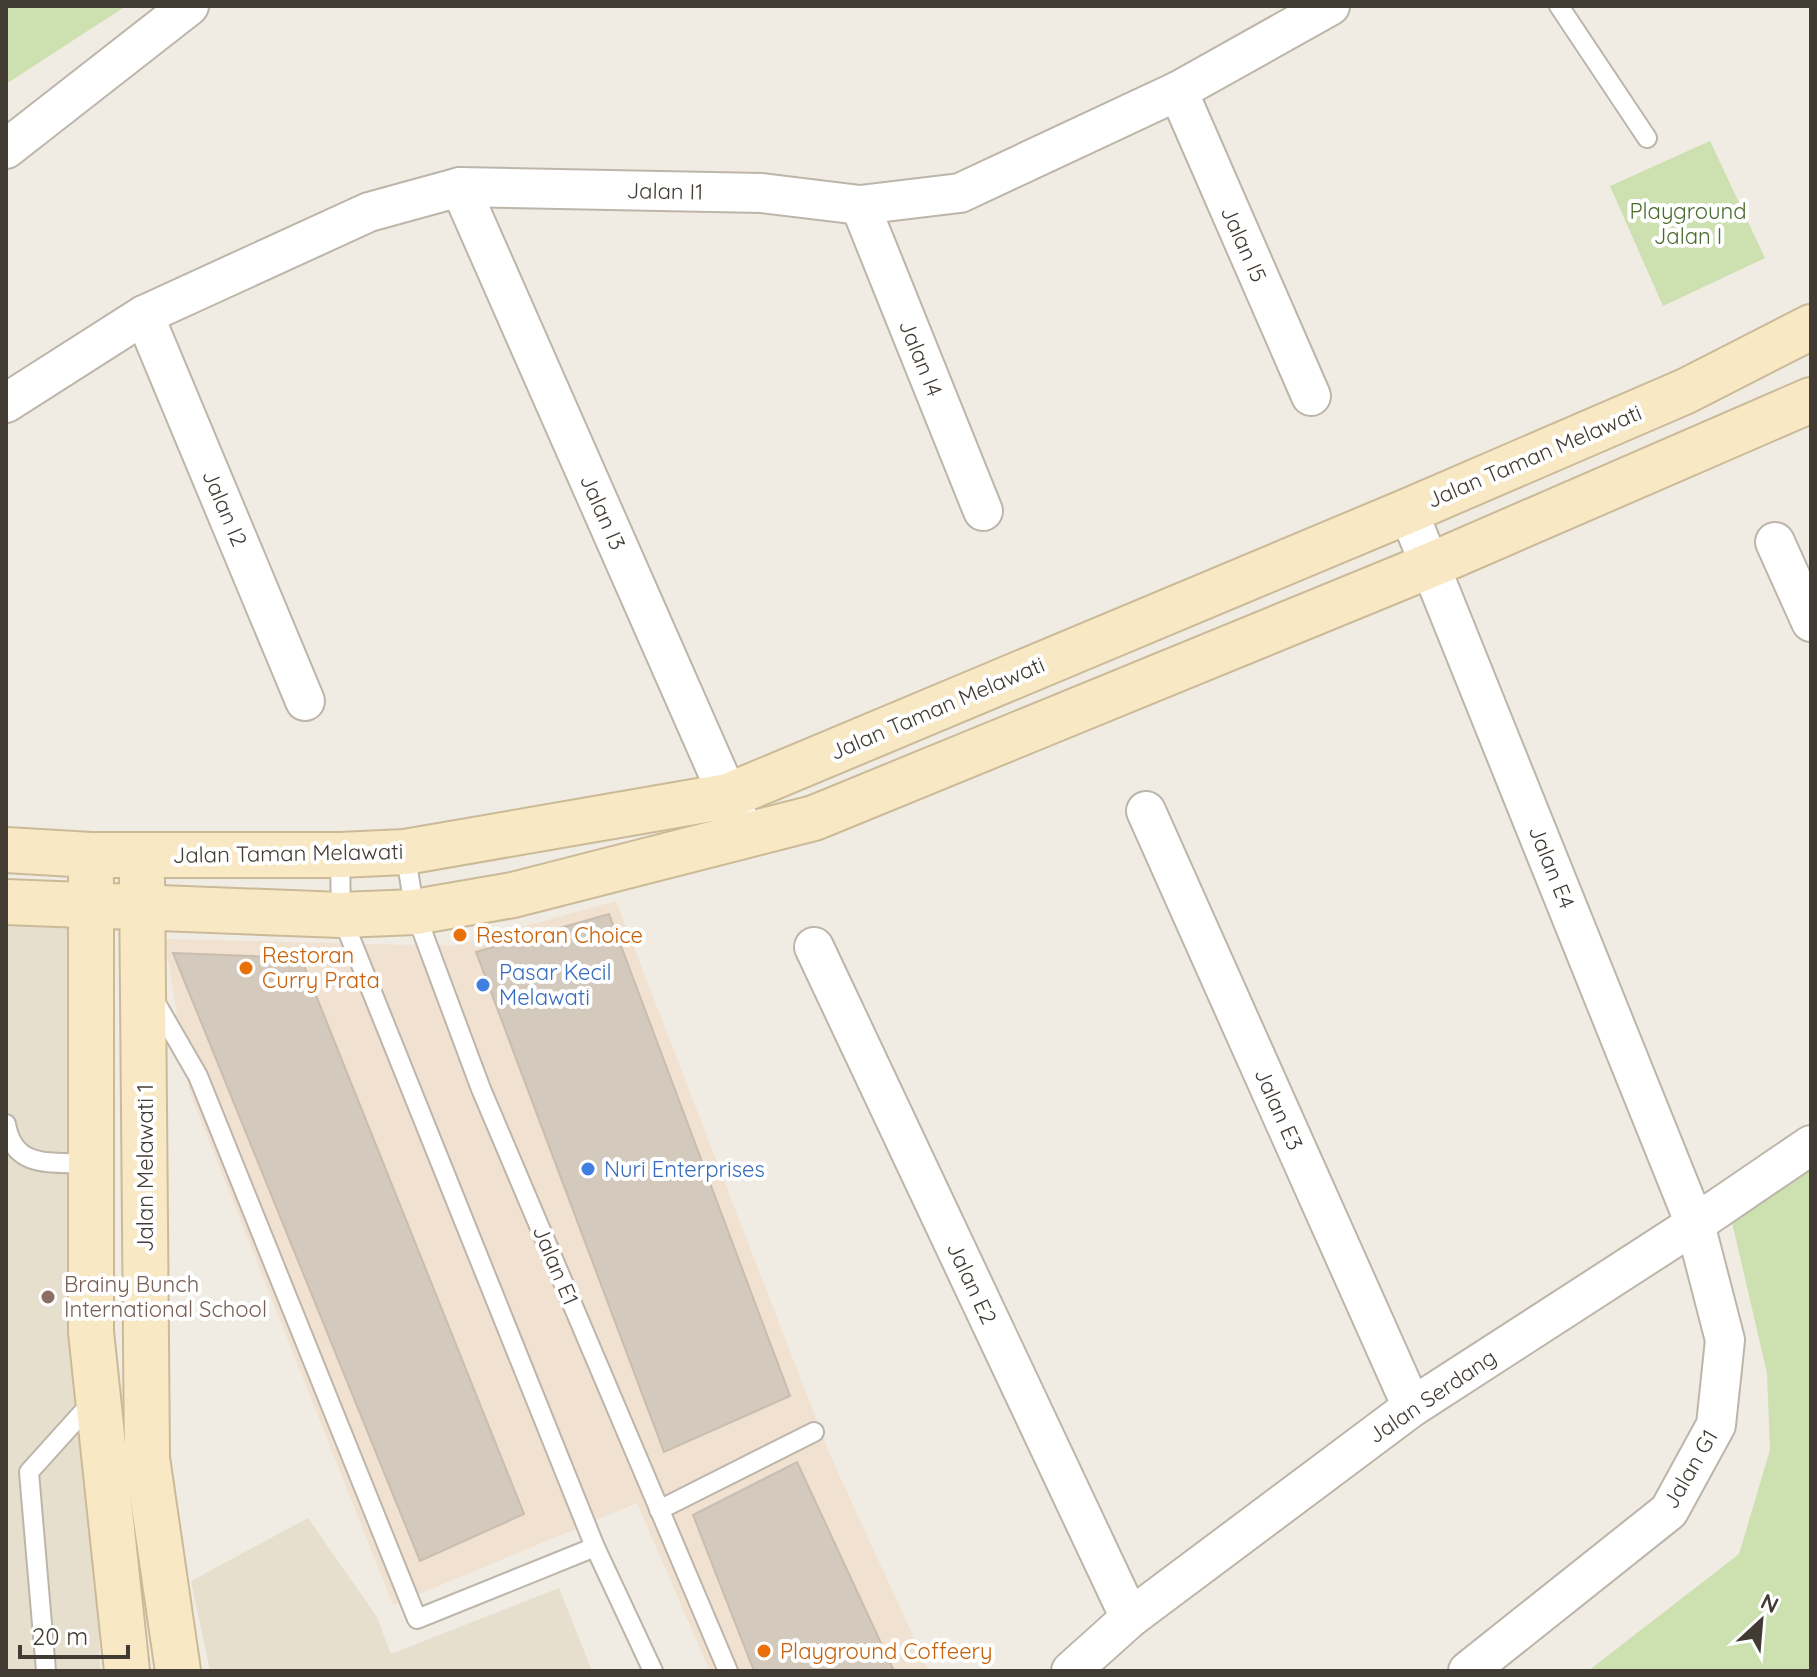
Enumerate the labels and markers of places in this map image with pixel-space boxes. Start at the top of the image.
place label: Restoran Choice [476,921,643,949]
marker: Restoran Choice [451,926,469,944]
place label: Restoran Curry Prata [262,941,380,994]
place label: Pasar Kecil Melawati [499,958,612,1011]
marker: Restoran Curry Prata [237,959,255,977]
marker: Pasar Kecil Melawati [474,976,492,994]
place label: Nuri Enterprises [604,1155,765,1183]
marker: Nuri Enterprises [579,1160,597,1178]
place label: Brainy Bunch International School [64,1270,267,1323]
marker: Brainy Bunch International School [39,1288,57,1306]
place label: Playground Coffeery [780,1637,993,1665]
marker: Playground Coffeery [755,1642,773,1660]

